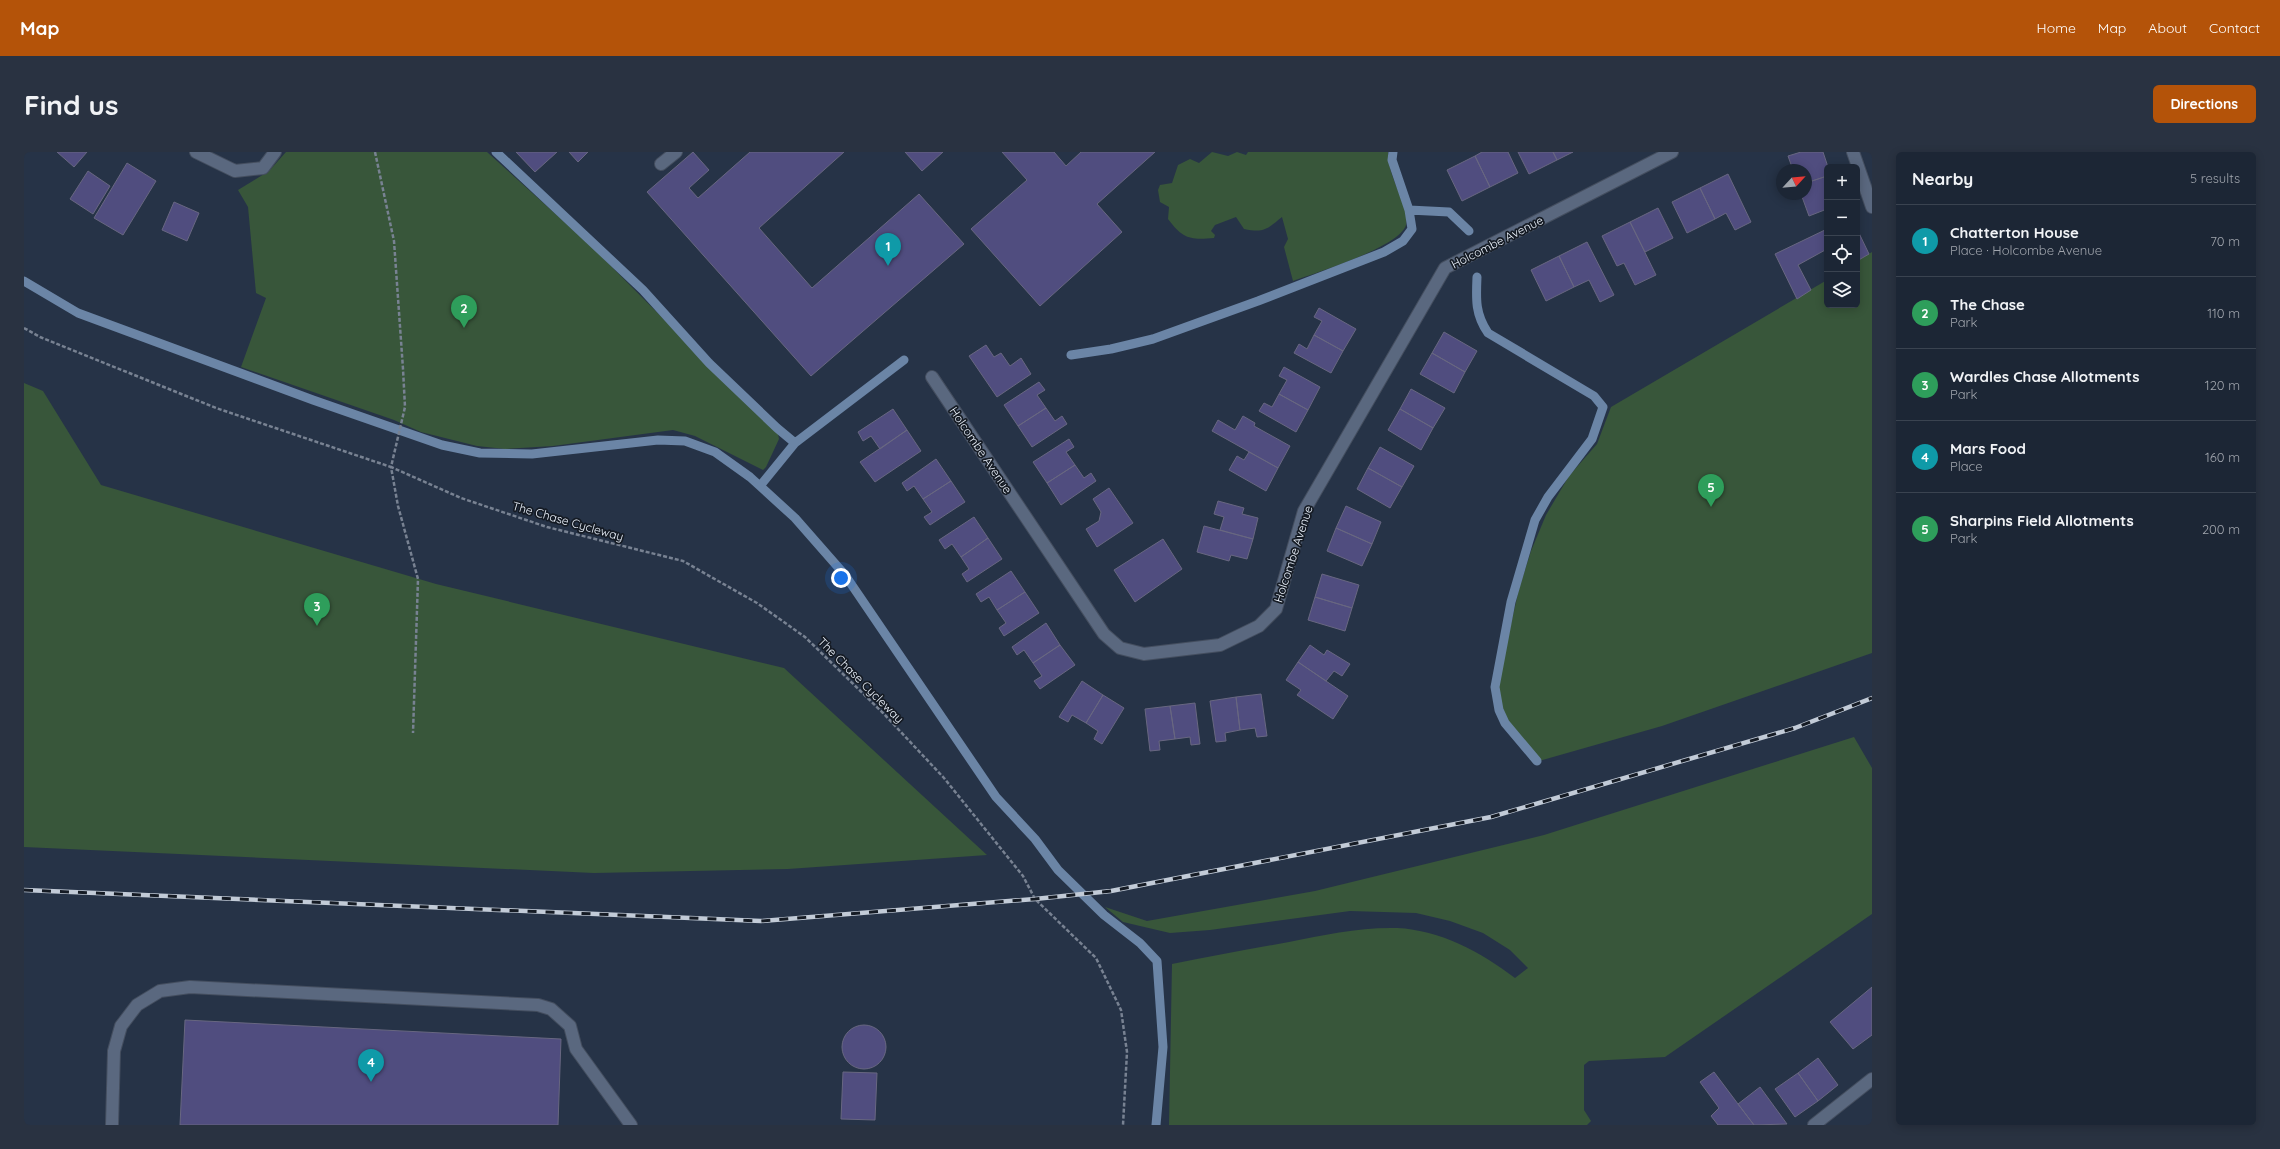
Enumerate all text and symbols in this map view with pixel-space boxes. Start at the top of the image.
text: Map [20,16,59,40]
text: Home [2037,19,2076,37]
text: Map [2098,19,2126,37]
text: About [2148,19,2187,37]
text: Contact [2209,19,2260,37]
button: Directions [2153,85,2256,123]
text: Find us [24,87,118,122]
north arrow [1776,164,1812,200]
map controls [1824,164,1860,308]
button: + [1824,164,1860,200]
text: Nearby [1912,168,1973,189]
text: 5 results [2190,170,2240,186]
button: − [1824,200,1860,236]
street label: Holcombe Avenue [1448,212,1546,272]
text: Chatterton House [1950,223,2079,242]
pin: 1 [875,233,901,266]
text: 1 [1922,233,1928,249]
text: 70 m [2210,233,2240,249]
button: locate [1824,236,1860,272]
text: Place · Holcombe Avenue [1950,242,2102,258]
button: layers [1824,272,1860,308]
pin: 2 [451,295,477,328]
text: The Chase [1950,295,2025,314]
text: 2 [1921,305,1929,321]
text: 110 m [2207,305,2240,321]
text: Park [1950,314,1978,330]
text: Wardles Chase Allotments [1950,367,2139,386]
text: 3 [1922,377,1928,393]
text: 120 m [2205,377,2240,393]
text: Park [1950,386,1978,402]
street label: Holcombe Avenue [946,404,1016,496]
text: Mars Food [1950,439,2026,458]
text: 4 [1921,449,1929,465]
text: 160 m [2205,449,2240,465]
text: Place [1950,458,1983,474]
pin: 5 [1698,474,1724,507]
street label: The Chase Cycleway [511,498,625,544]
street label: Holcombe Avenue [1270,503,1316,604]
text: Sharpins Field Allotments [1950,511,2134,530]
text: 5 [1921,521,1929,537]
text: 200 m [2202,521,2240,537]
text: Park [1950,530,1978,546]
your location [831,568,851,588]
pin: 3 [304,593,330,626]
street label: The Chase Cycleway [815,634,907,726]
pin: 4 [358,1049,384,1082]

